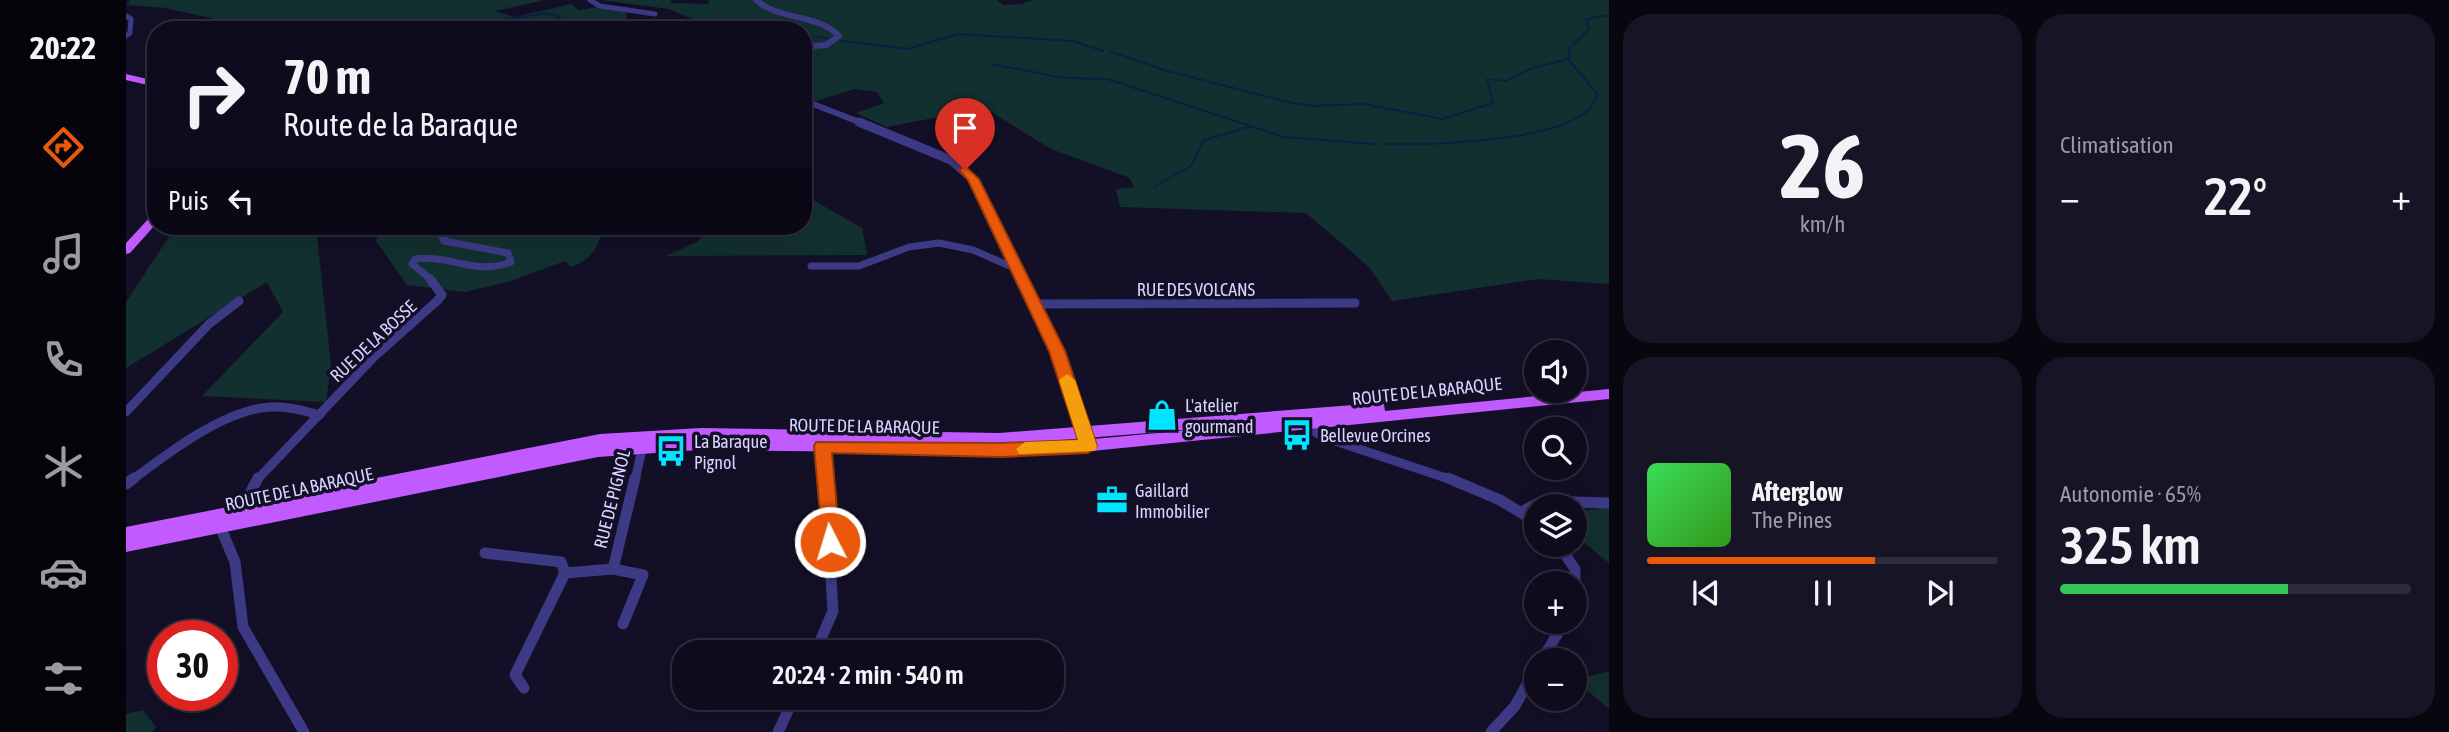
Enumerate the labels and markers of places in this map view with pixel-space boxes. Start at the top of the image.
pin [935,98,995,170]
place label: L'atelier gourmand [1185,395,1253,437]
shop icon: L'atelier gourmand [1145,398,1179,432]
bus stop icon: Bellevue Orcines [1280,418,1314,452]
place label: Bellevue Orcines [1320,425,1431,446]
place label: La Baraque Pignol [694,431,767,473]
bus stop icon: La Baraque Pignol [654,434,688,468]
place label: Gaillard Immobilier [1135,480,1210,522]
office icon: Gaillard Immobilier [1095,483,1129,517]

